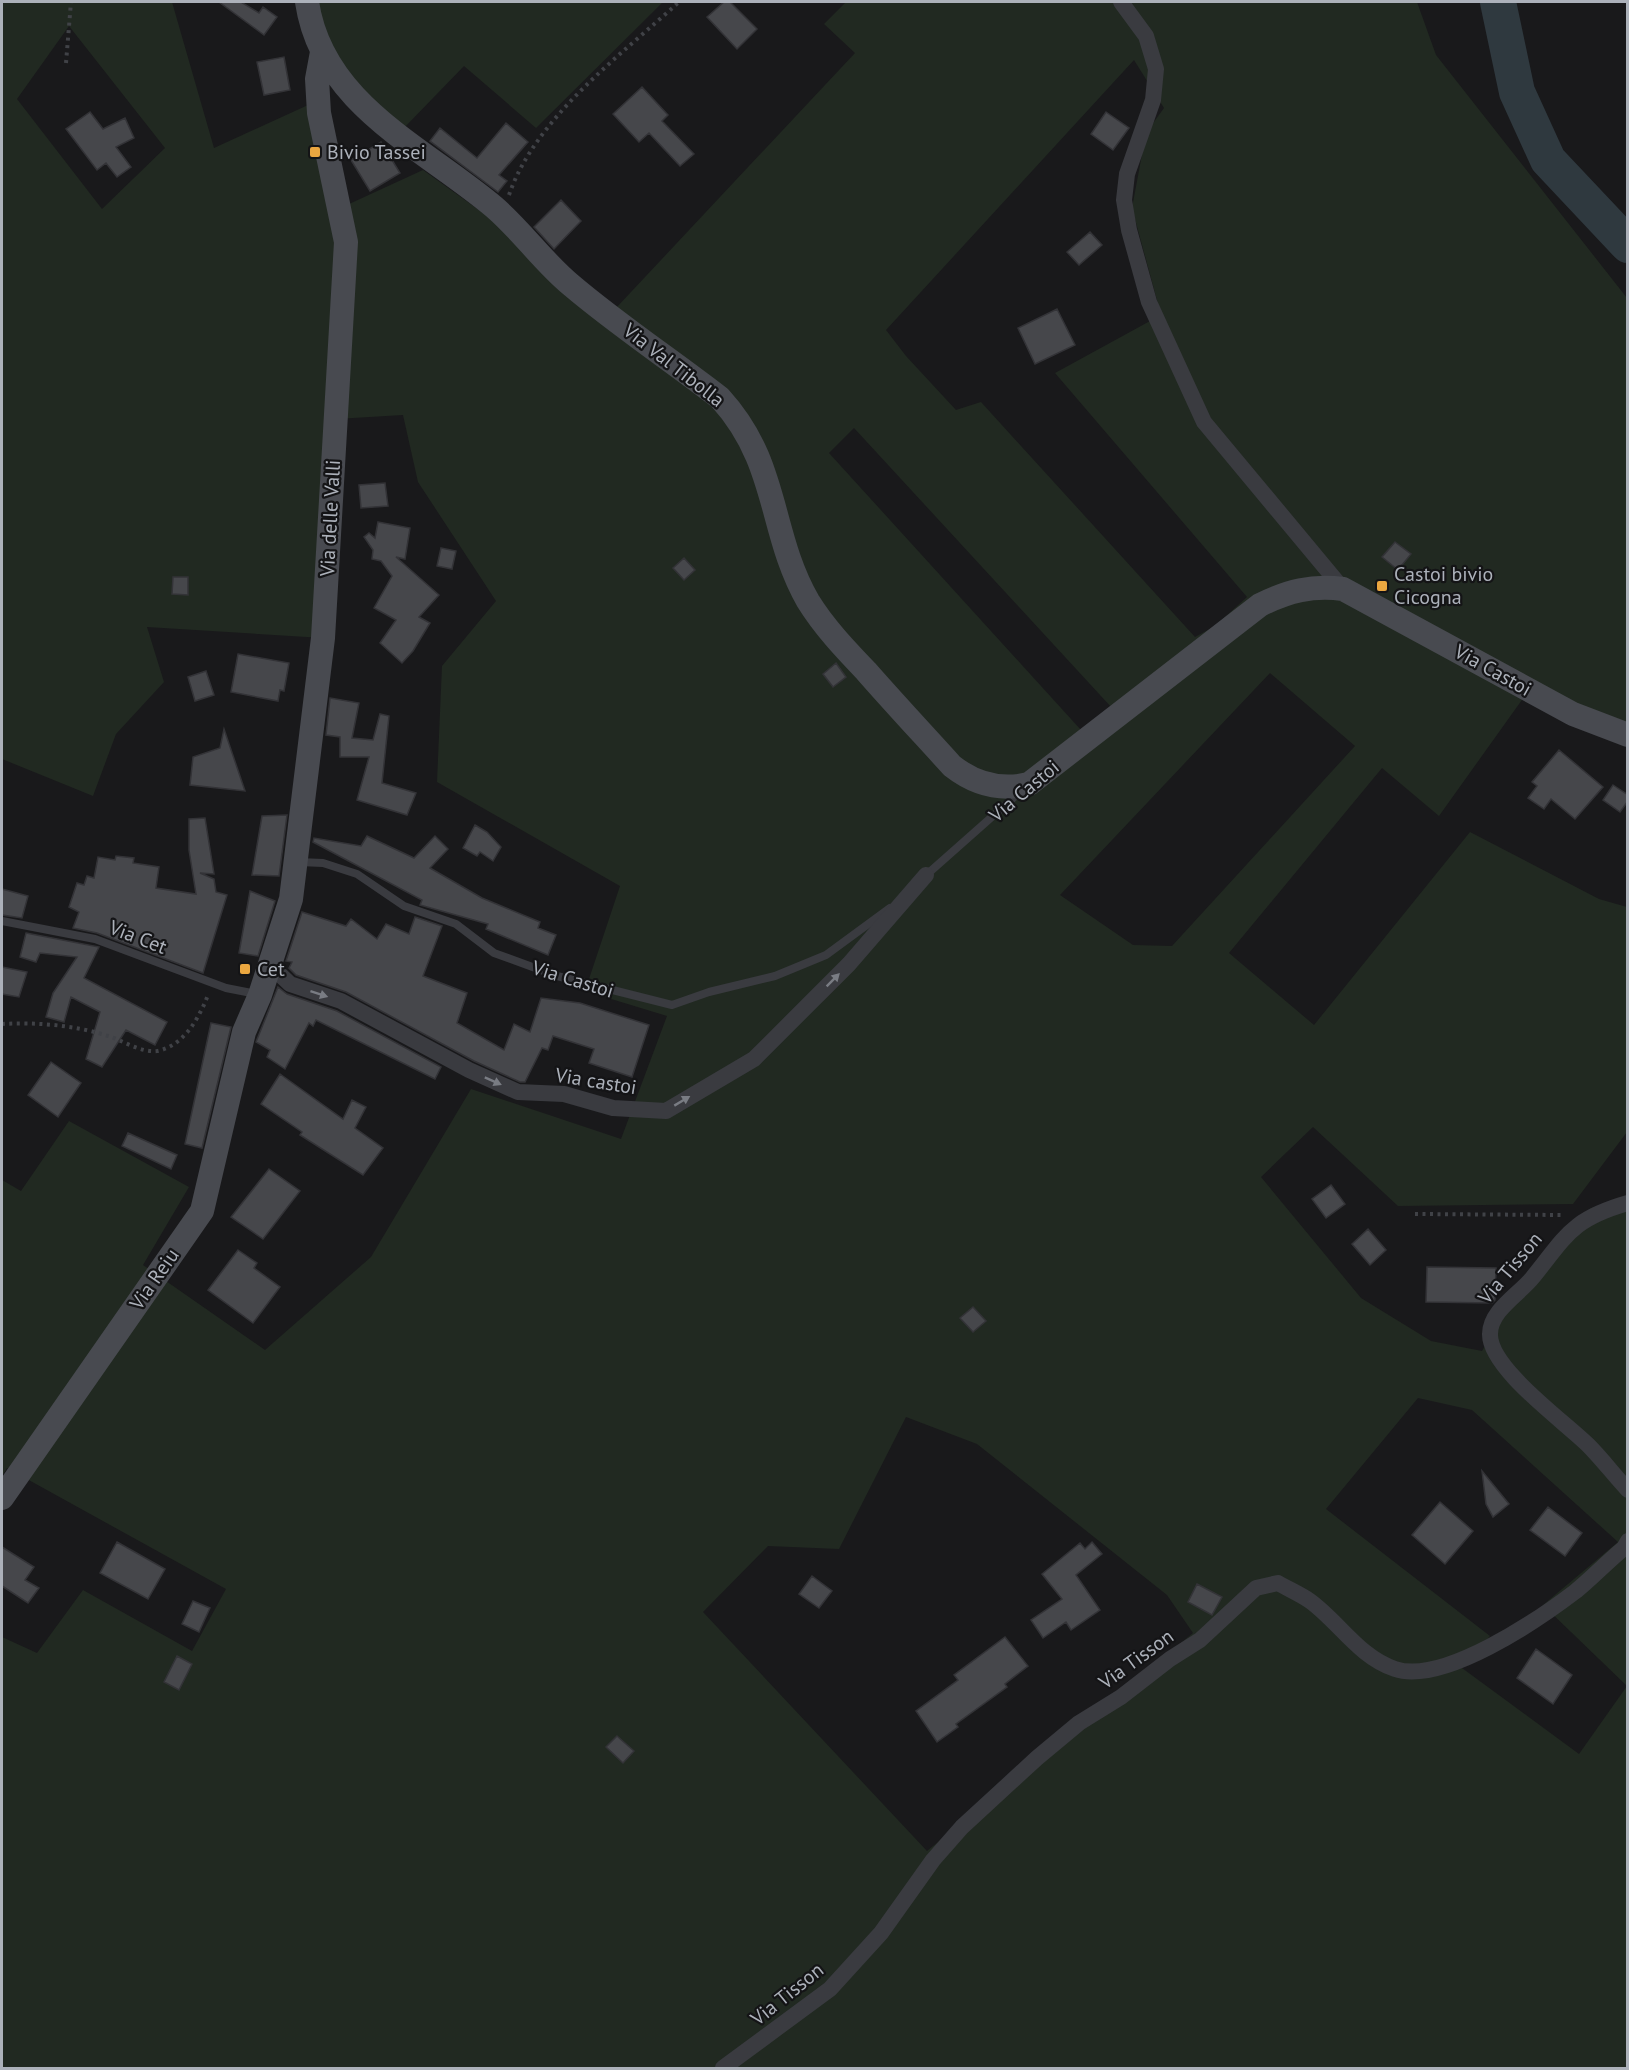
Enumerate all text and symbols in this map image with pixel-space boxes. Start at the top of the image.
place label: Bivio Tassei [327,139,426,165]
marker: Bivio Tassei [308,145,322,159]
street label: Via Val Tibolla [617,317,730,413]
street label: Via delle Valli [314,459,346,578]
place label: Castoi bivio Cicogna [1394,561,1493,610]
marker: Castoi bivio Cicogna [1375,579,1389,593]
street label: Via Castoi [1449,638,1536,702]
street label: Via Castoi [983,754,1065,829]
street label: Via Cet [105,914,171,960]
street label: Via Castoi [528,954,617,1004]
place label: Cet [257,956,285,982]
marker: Cet [238,962,252,976]
one-way arrow [825,974,839,988]
one-way arrow [310,989,328,999]
street label: Via castoi [552,1062,639,1100]
one-way arrow [485,1076,503,1086]
one-way arrow [674,1096,690,1107]
street label: Via Tisson [1472,1227,1548,1310]
street label: Via Reiu [123,1243,185,1316]
street label: Via Tisson [1093,1623,1179,1695]
street label: Via Tisson [744,1957,829,2032]

